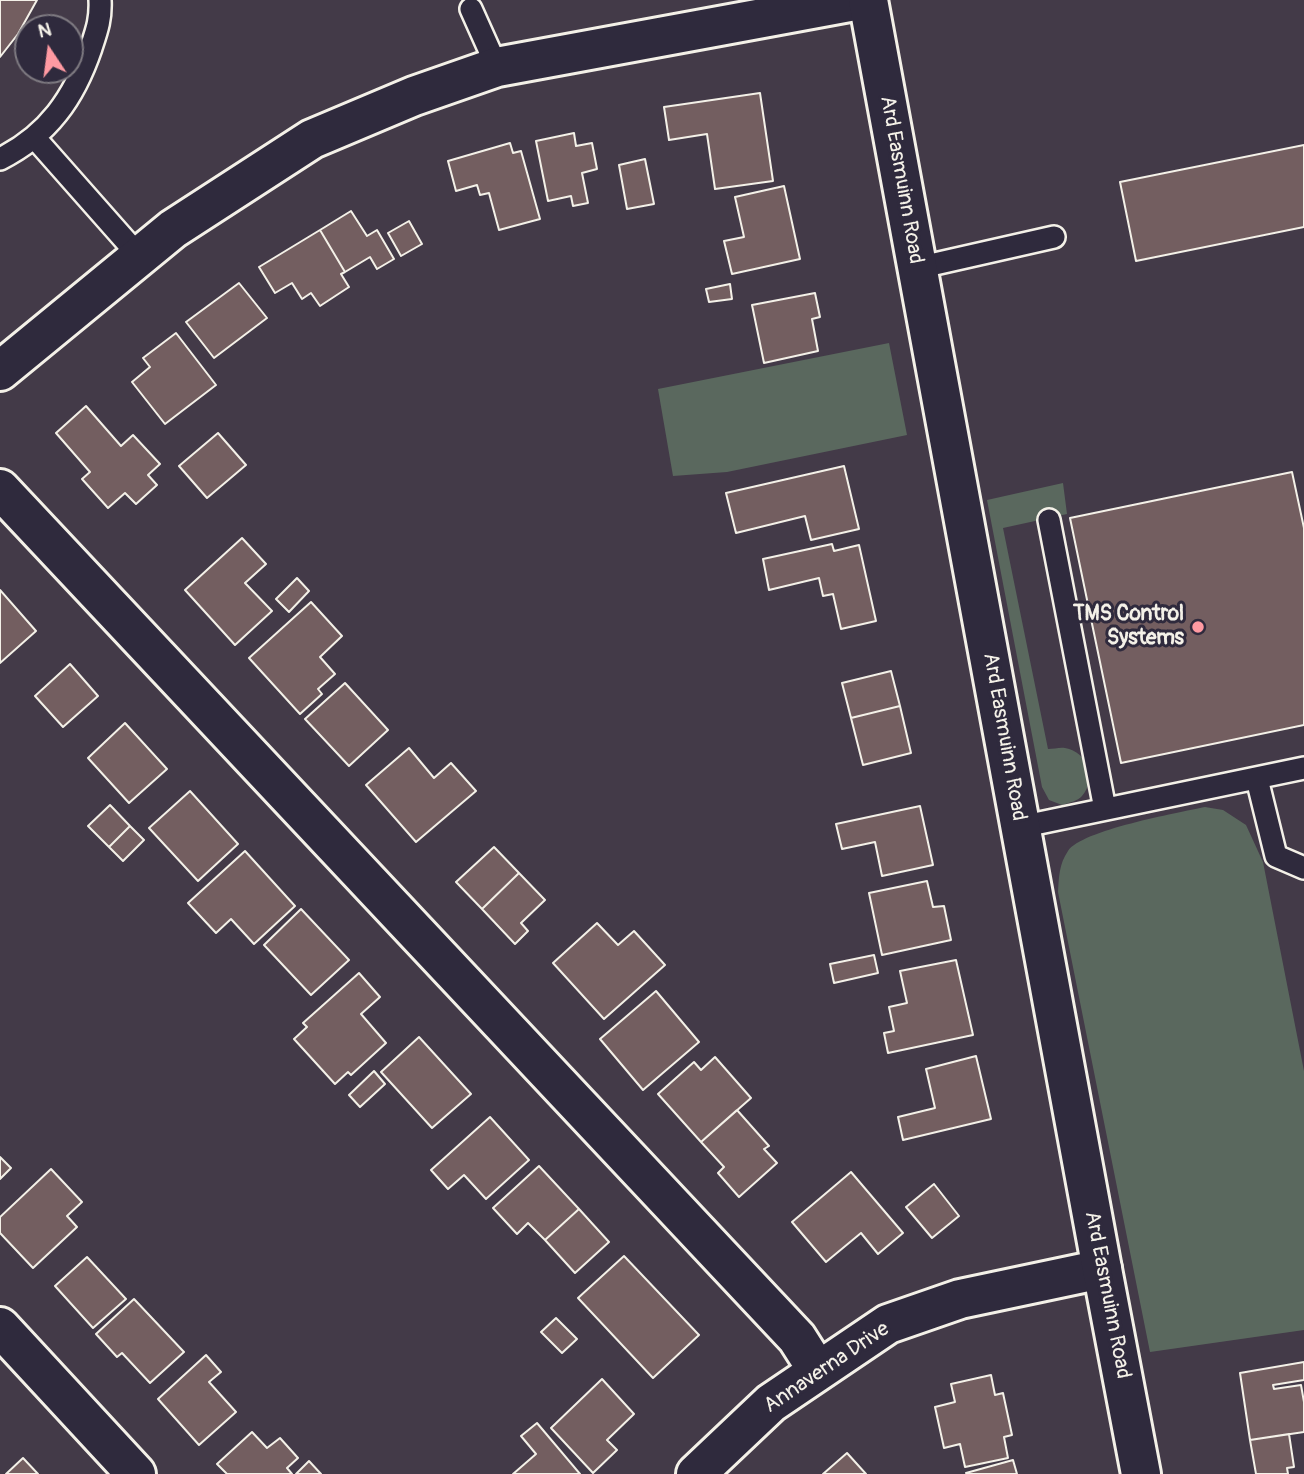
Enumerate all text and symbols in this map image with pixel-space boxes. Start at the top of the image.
north arrow [14,14,84,84]
text: N [36,17,54,44]
street label: Ard Easmuinn Road [874,94,928,266]
place label: TMS Control Systems [1073,602,1184,652]
marker: TMS Control Systems [1190,619,1206,635]
street label: Ard Easmuinn Road [977,651,1031,823]
street label: Ard Easmuinn Road [1078,1209,1136,1381]
street label: Annaverna Drive [760,1317,894,1419]

